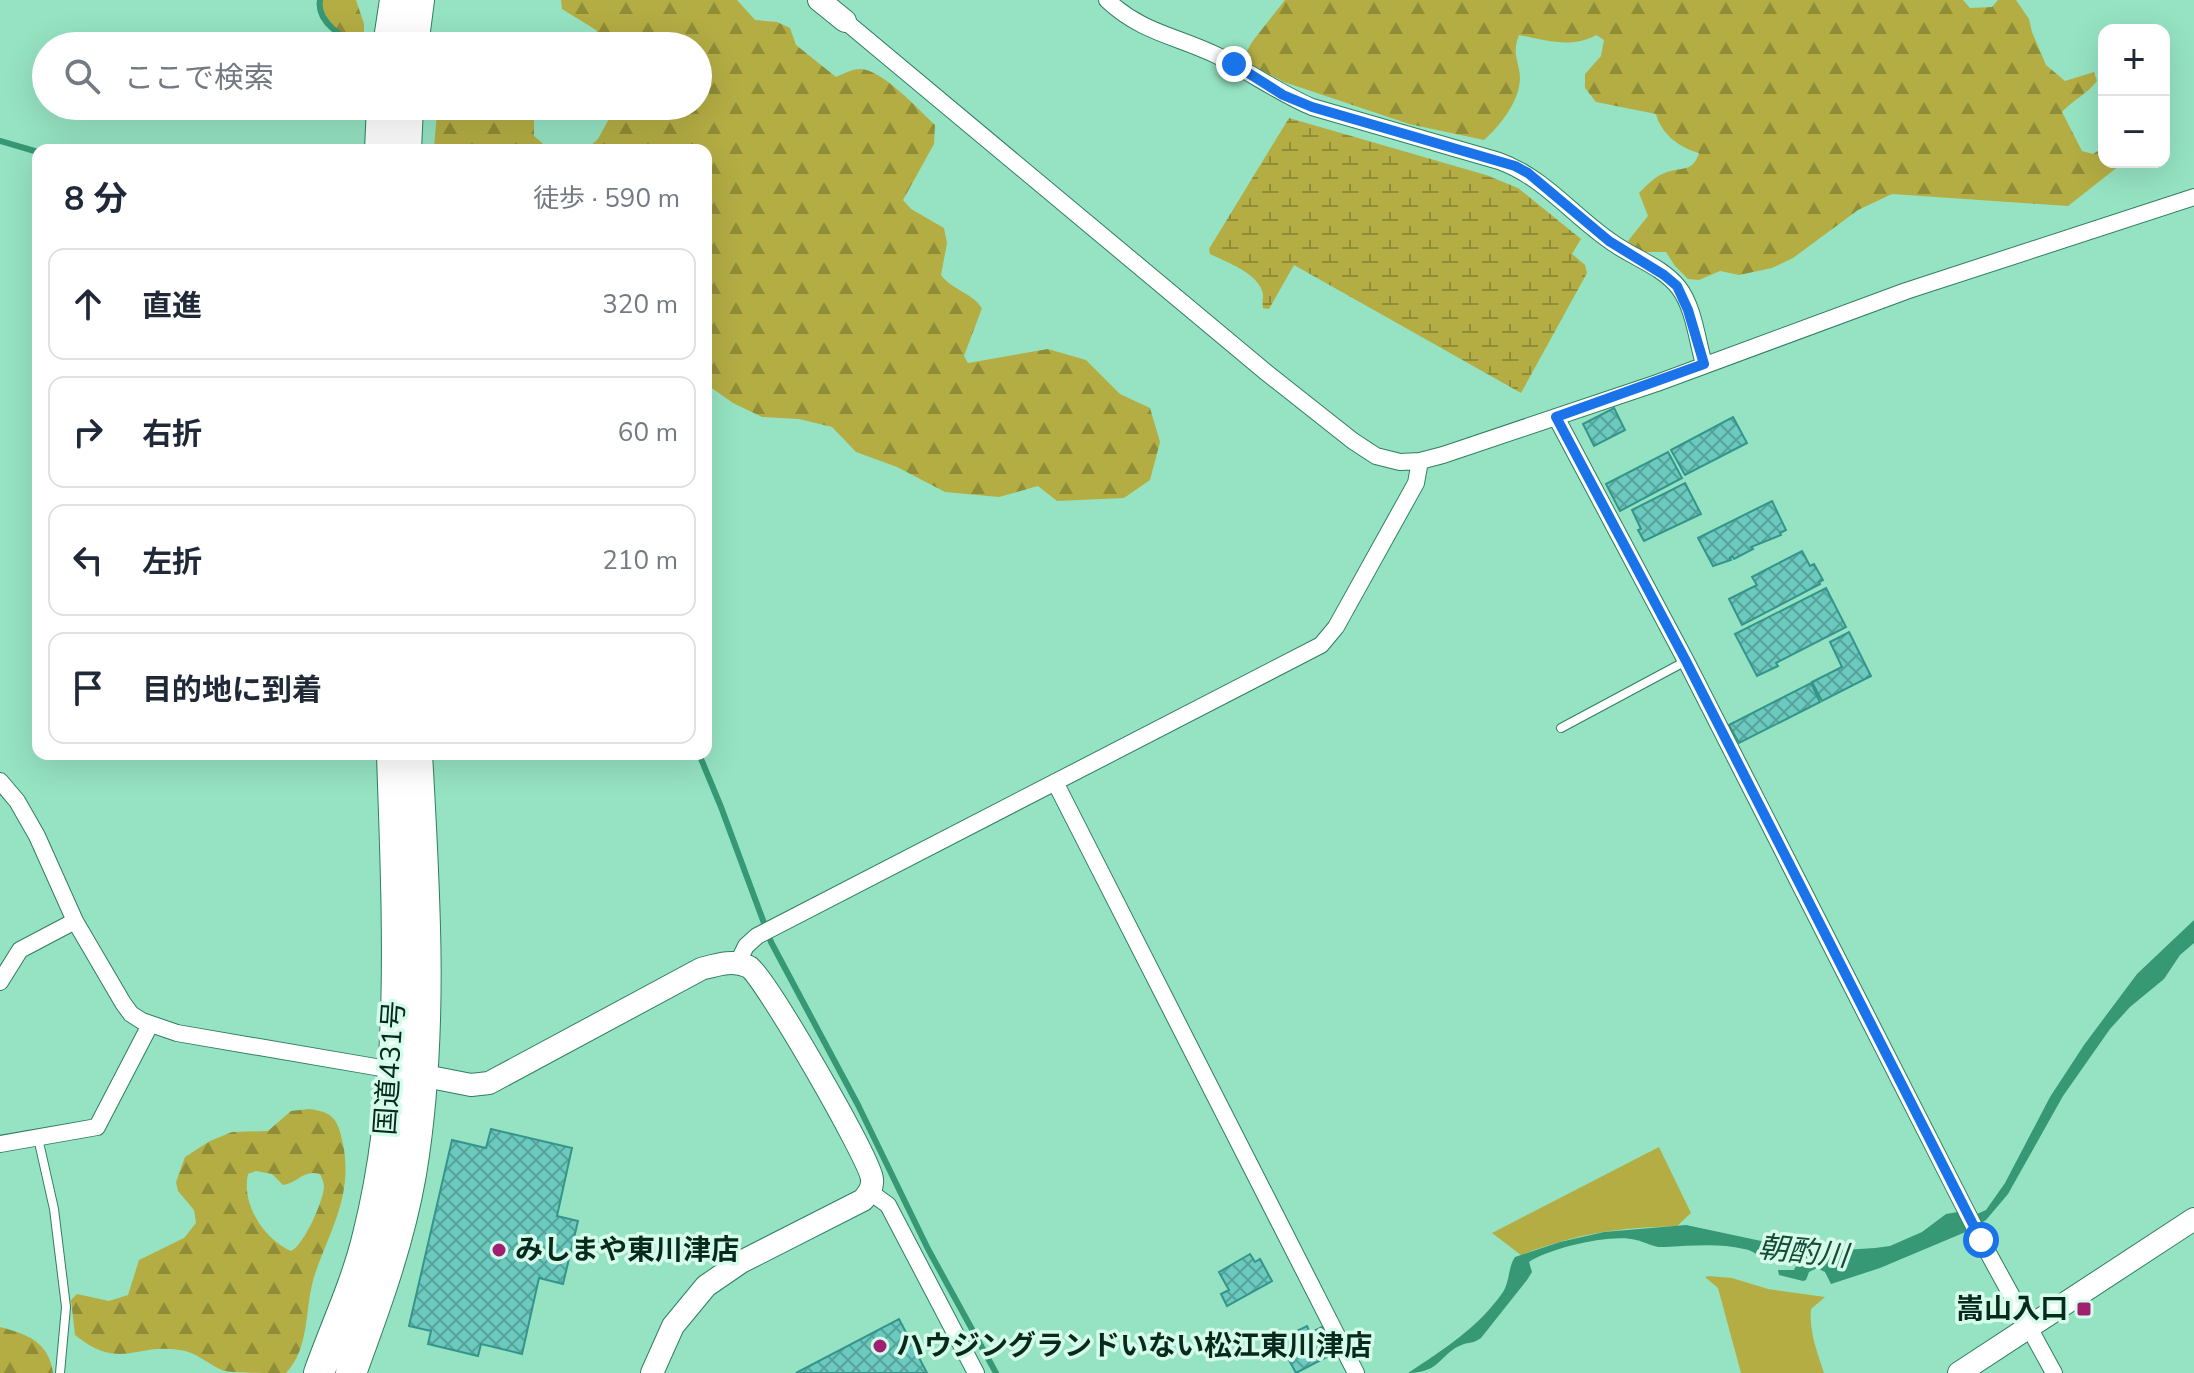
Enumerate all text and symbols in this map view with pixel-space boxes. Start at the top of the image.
map controls [2098,24,2170,168]
button: + [2098,24,2170,96]
search box [32,32,712,120]
route end [1216,46,1252,82]
icon: search [60,54,104,98]
text: ここで検索 [124,58,274,99]
button: − [2098,96,2170,168]
text: 8 分 [64,176,128,222]
text: 徒歩 · 590 m [533,181,680,216]
icon: ahead [66,282,110,326]
text: 直進 [142,286,202,327]
text: 320 m [602,287,678,322]
icon: right [66,410,110,454]
text: 右折 [142,414,202,455]
text: 60 m [618,415,678,450]
icon: left [66,538,110,582]
text: 左折 [142,542,202,583]
text: 210 m [602,543,678,578]
icon: arrive [66,666,110,710]
text: 目的地に到着 [142,670,322,711]
street label: 国道431号 [366,1000,414,1136]
route start [1963,1222,1999,1258]
water label: 朝酌川 [1756,1227,1853,1277]
place label: みしまや東川津店 [515,1231,739,1269]
marker: みしまや東川津店 [490,1241,508,1259]
place label: 嵩山入口 [1956,1290,2068,1328]
marker: 嵩山入口 [2075,1300,2093,1318]
place label: ハウジングランドいない松江東川津店 [896,1327,1372,1365]
marker: ハウジングランドいない松江東川津店 [871,1337,889,1355]

